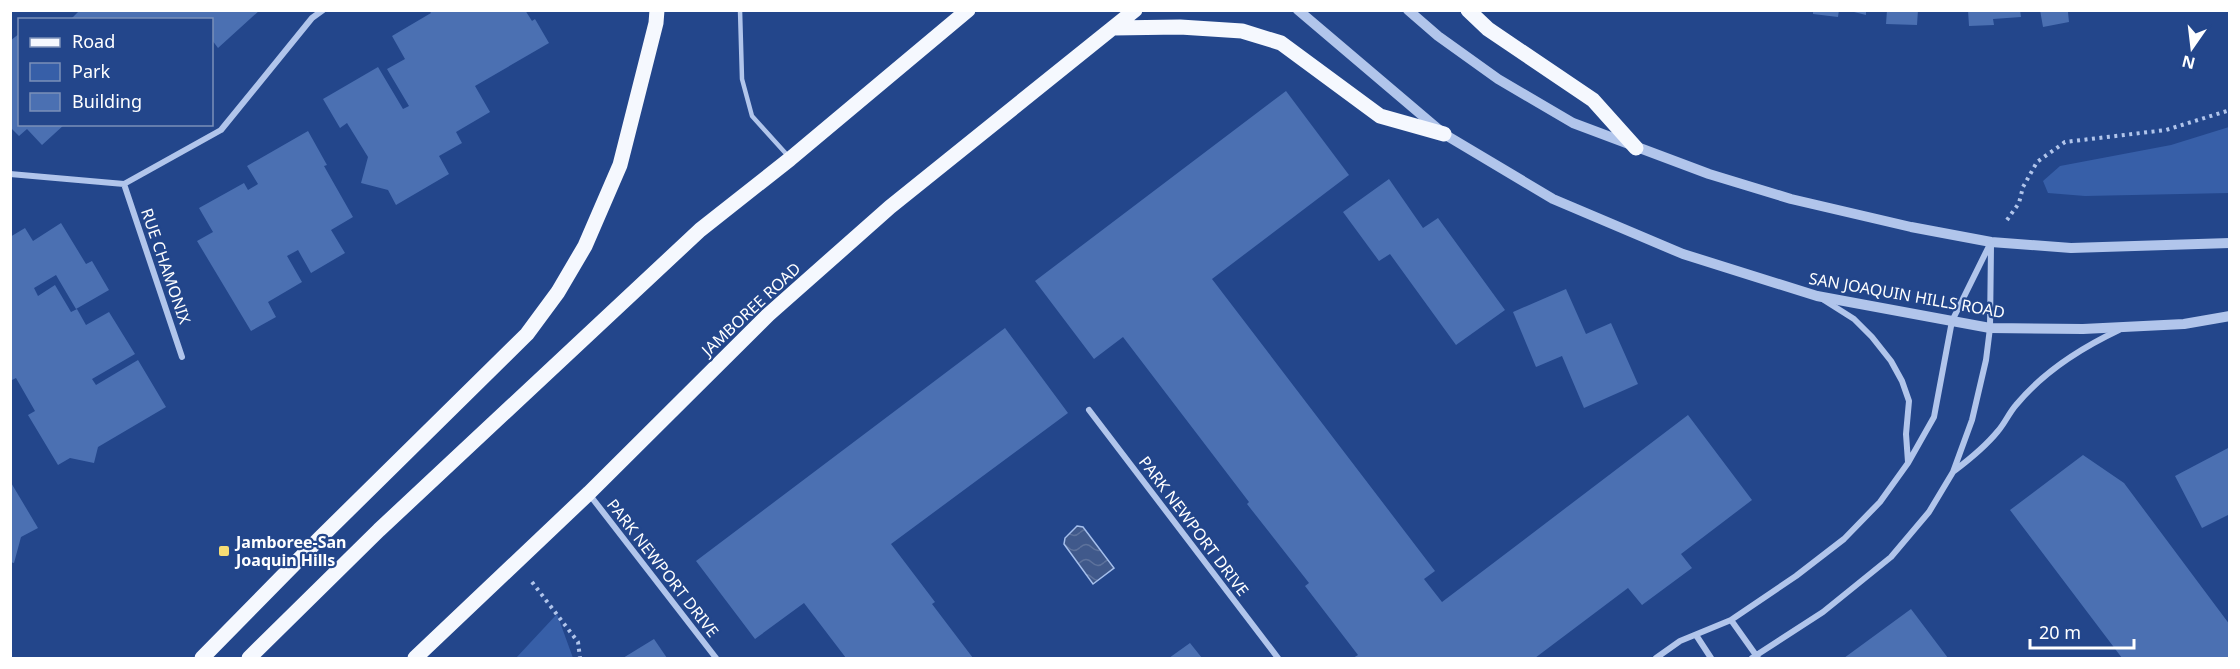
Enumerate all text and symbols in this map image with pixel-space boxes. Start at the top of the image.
legend [18,18,213,126]
north arrow [2162,18,2222,78]
text: Road [72,29,115,53]
text: N [2179,50,2197,75]
text: Park [72,59,110,83]
text: Building [72,89,142,113]
street label: RUE CHAMONIX [136,205,196,327]
street label: JAMBOREE ROAD [695,257,805,362]
street label: SAN JOAQUIN HILLS ROAD [1807,267,2007,323]
street label: PARK NEWPORT DRIVE [1134,452,1254,600]
street label: PARK NEWPORT DRIVE [602,494,724,642]
place label: Jamboree-San Joaquin Hills [234,531,346,571]
marker: Jamboree-San Joaquin Hills [217,544,231,558]
scale bar [2030,612,2134,650]
text: 20 m [2039,620,2081,644]

